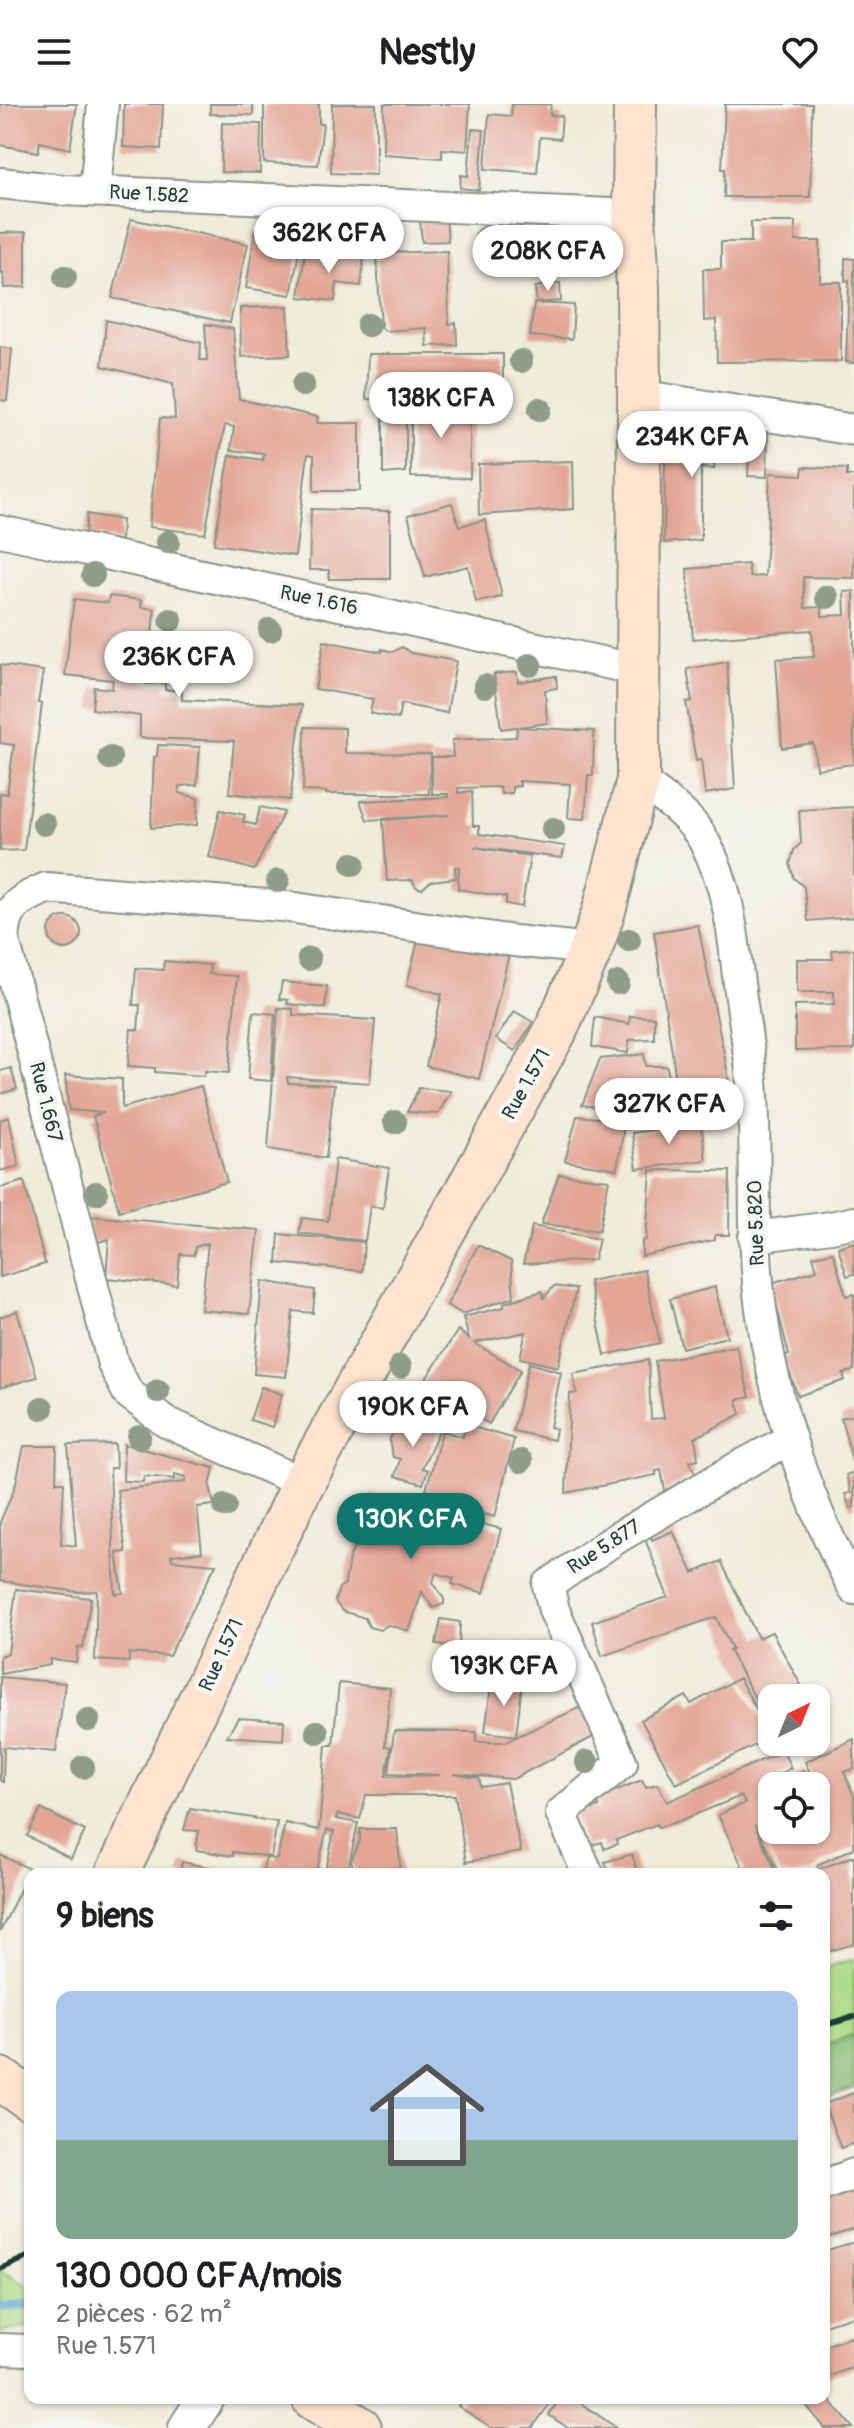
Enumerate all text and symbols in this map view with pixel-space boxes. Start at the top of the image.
icon: menu [32,30,76,74]
text: Nestly [379,30,475,75]
icon: heart [778,30,822,74]
street label: Rue 1.582 [108,179,190,209]
pin: 362K CFA [246,207,412,275]
text: 362K CFA [272,217,386,249]
pin: 208K CFA [465,225,631,293]
text: 208K CFA [490,235,606,267]
pin: 138K CFA [358,372,524,440]
text: 138K CFA [387,382,495,414]
pin: 234K CFA [609,411,775,479]
text: 234K CFA [635,421,749,453]
street label: Rue 1.616 [278,580,360,620]
pin: 236K CFA [96,631,262,699]
text: 236K CFA [122,641,236,673]
street label: Rue 1.571 [496,1044,556,1124]
street label: Rue 1.667 [24,1059,68,1145]
pin: 327K CFA [586,1078,752,1146]
text: 327K CFA [613,1088,725,1120]
street label: Rue 5.820 [742,1180,770,1266]
pin: 190K CFA [330,1381,496,1449]
text: 190K CFA [357,1391,469,1423]
pin: 130K CFA [328,1493,494,1561]
text: 130K CFA [355,1503,467,1535]
street label: Rue 5.877 [563,1514,646,1580]
street label: Rue 1.571 [193,1615,249,1695]
pin: 193K CFA [421,1640,587,1708]
text: 193K CFA [450,1650,558,1682]
north arrow [758,1684,830,1756]
map controls [758,1684,830,1844]
button: locate [758,1772,830,1844]
icon: filters [754,1894,798,1938]
text: 9 biens [56,1895,153,1938]
icon: home [355,2043,499,2187]
text: 130 000 CFA/mois [56,2255,341,2298]
text: 2 pièces · 62 m² [56,2298,232,2330]
text: Rue 1.571 [56,2330,156,2362]

